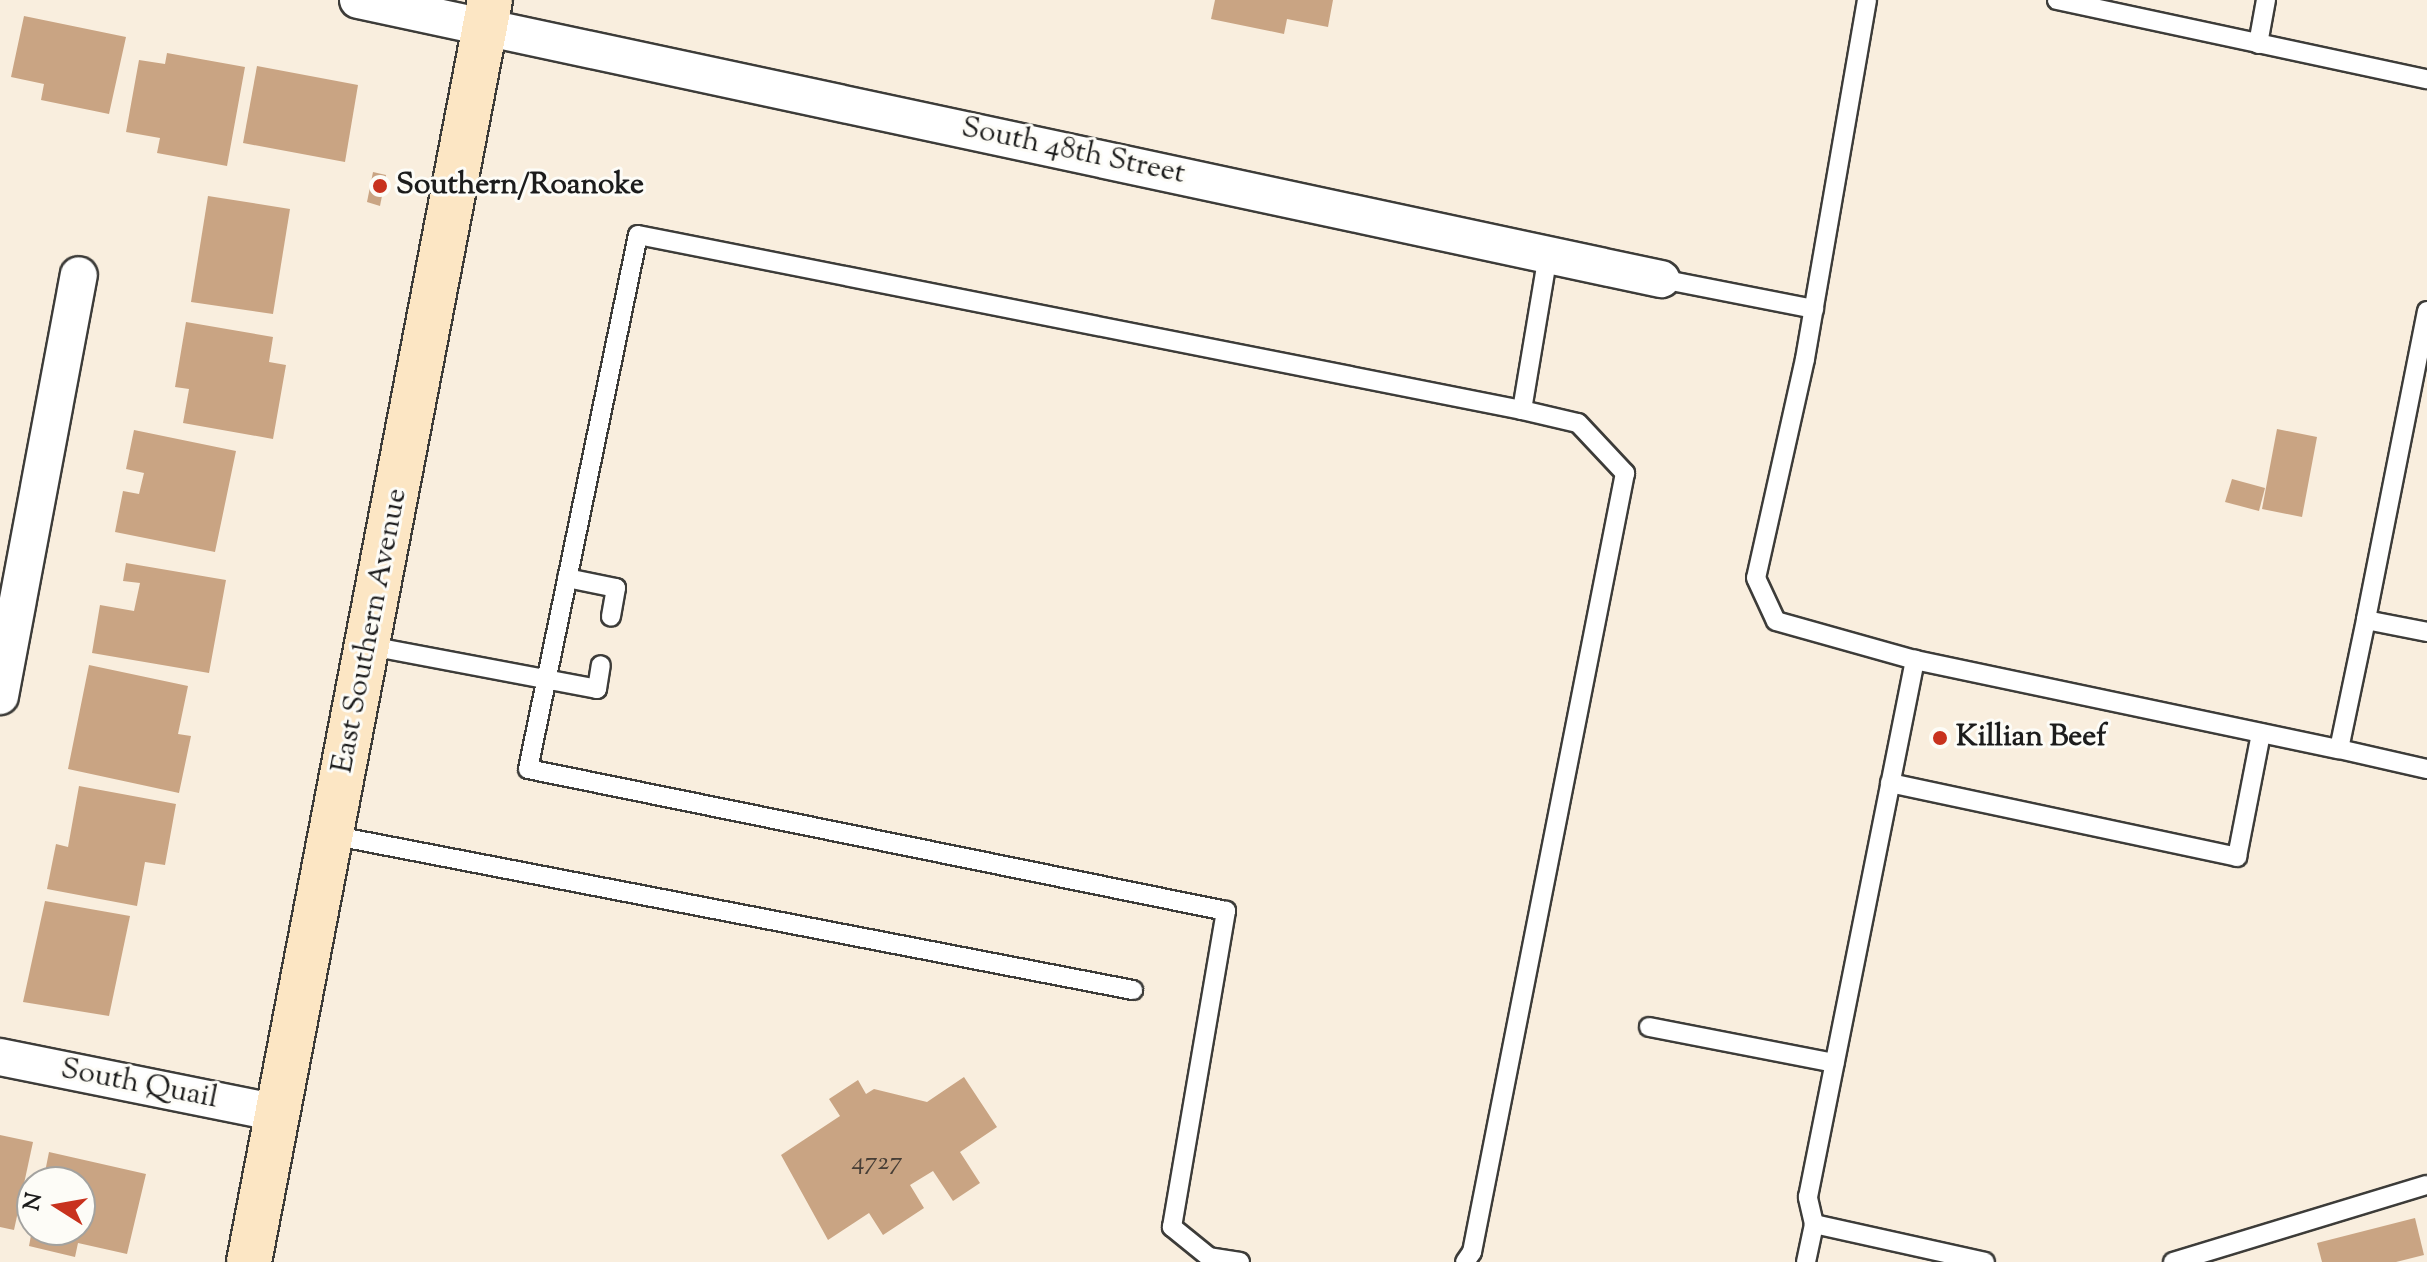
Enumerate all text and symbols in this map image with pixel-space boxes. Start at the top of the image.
street label: South 48th Street [958,111,1188,193]
place label: Southern/Roanoke [396,168,644,204]
marker: Southern/Roanoke [371,177,389,195]
street label: East Southern Avenue [326,486,416,776]
place label: Killian Beef [1956,720,2107,756]
marker: Killian Beef [1931,729,1949,747]
street label: South Quail [58,1052,220,1118]
house number: 4727 [851,1147,903,1179]
north arrow [16,1166,96,1246]
text: N [17,1190,52,1213]

